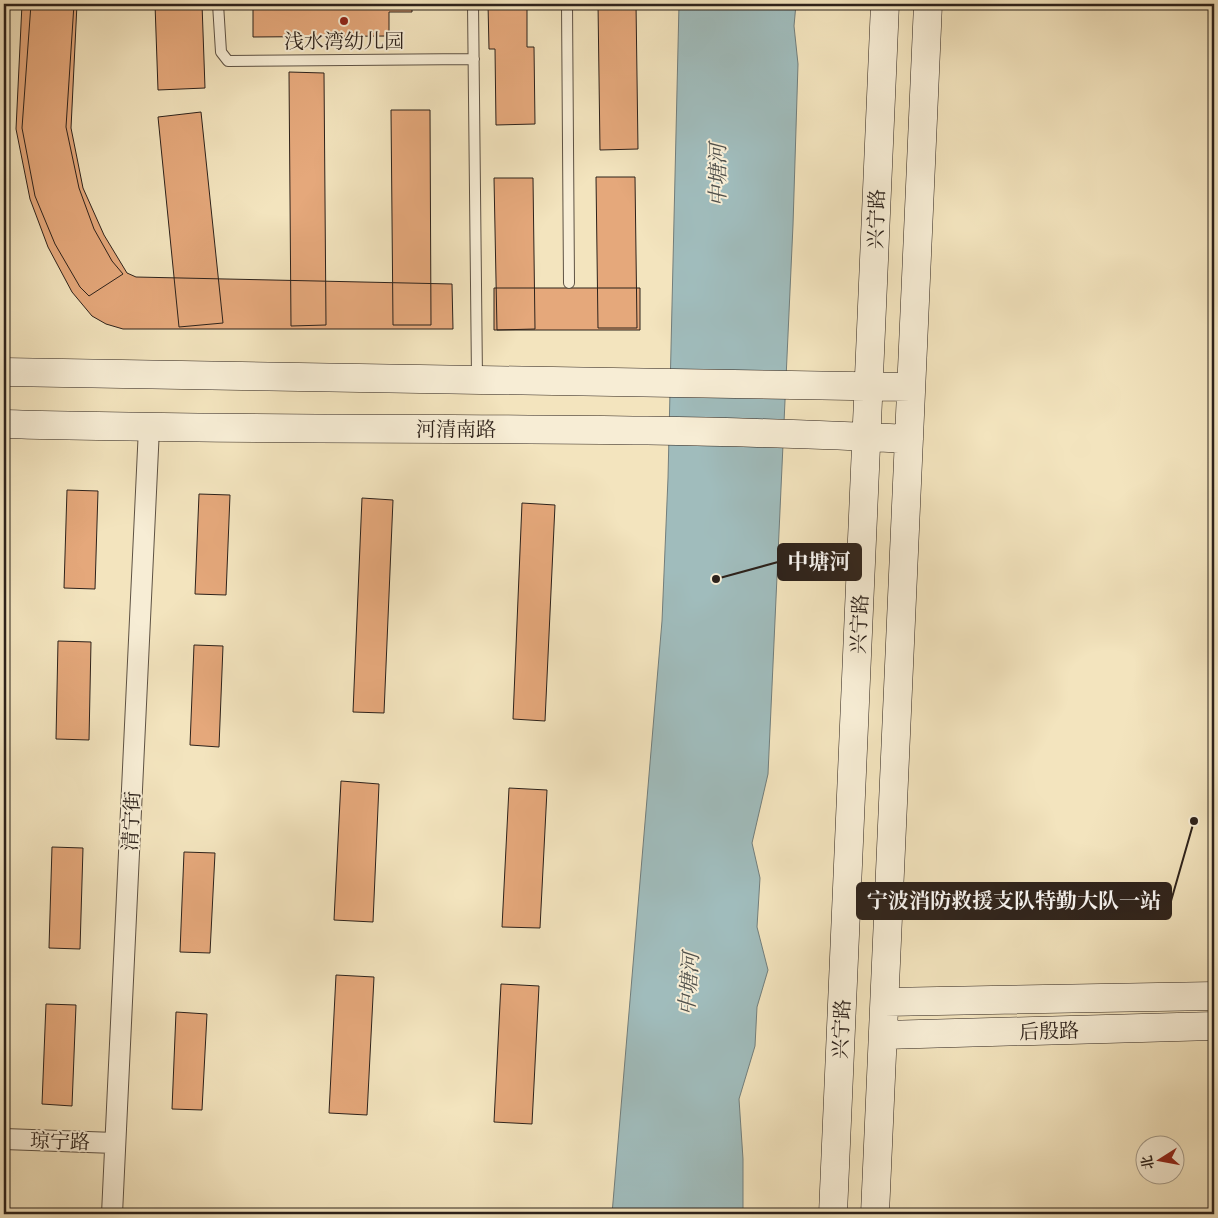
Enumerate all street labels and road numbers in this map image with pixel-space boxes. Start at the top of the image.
street label: 兴宁路 [864,189,891,249]
street label: 河清南路 [416,418,496,443]
street label: 兴宁路 [846,593,875,655]
street label: 清宁街 [118,790,147,852]
street label: 兴宁路 [828,998,857,1060]
street label: 后殷路 [1019,1019,1079,1046]
street label: 琼宁路 [30,1129,90,1156]

